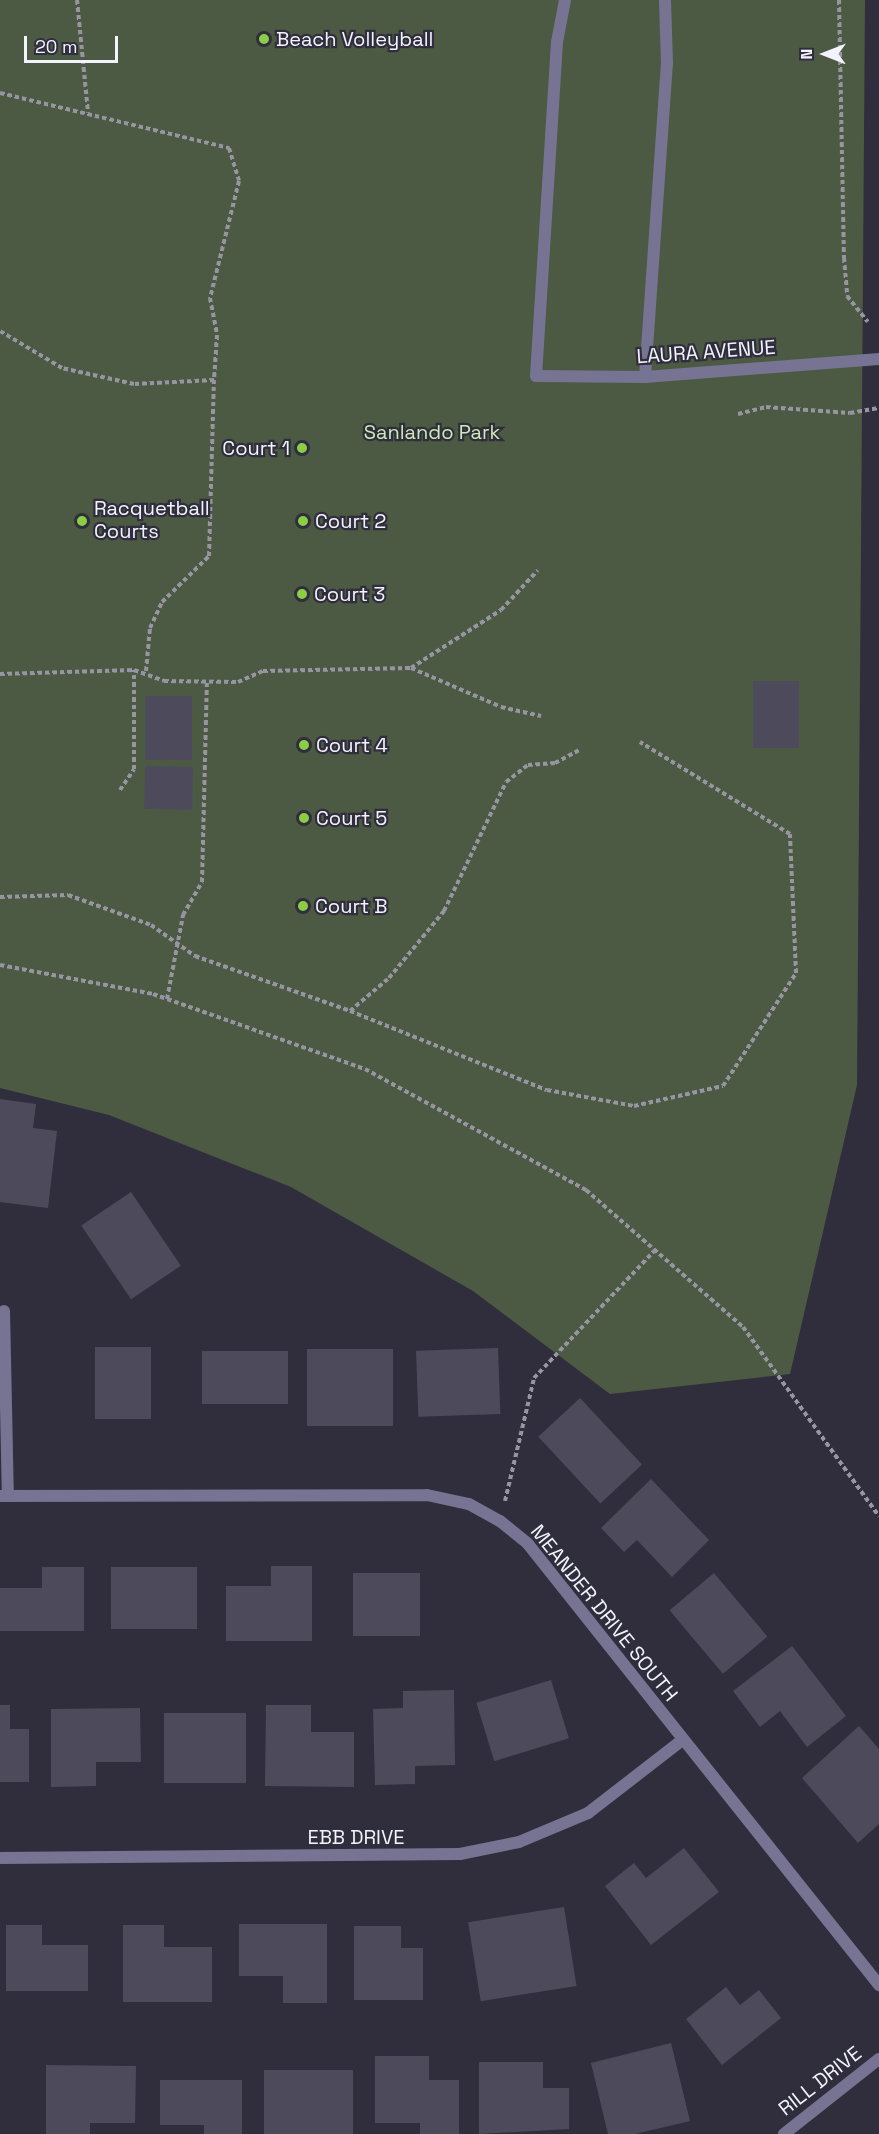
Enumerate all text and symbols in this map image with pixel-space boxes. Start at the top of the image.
scale bar [27,24,122,62]
north arrow [795,24,855,84]
place label: Beach Volleyball [276,27,434,51]
marker: Beach Volleyball [257,32,271,46]
text: 20 m [35,35,78,58]
text: N [796,49,817,59]
street label: LAURA AVENUE [635,335,777,369]
park label: Sanlando Park [364,420,500,444]
place label: Court 1 [222,436,290,460]
marker: Court 1 [295,441,309,455]
place label: Racquetball Courts [94,497,210,544]
place label: Court 2 [315,509,386,533]
marker: Racquetball Courts [75,514,89,528]
marker: Court 2 [296,514,310,528]
place label: Court 3 [314,582,385,606]
marker: Court 3 [295,587,309,601]
place label: Court 4 [316,733,388,757]
marker: Court 4 [297,738,311,752]
place label: Court 5 [316,806,387,830]
marker: Court 5 [297,811,311,825]
place label: Court B [315,894,388,918]
marker: Court B [296,899,310,913]
street label: MEANDER DRIVE SOUTH [525,1520,683,1706]
street label: EBB DRIVE [307,1825,405,1849]
street label: RILL DRIVE [774,2041,866,2121]

